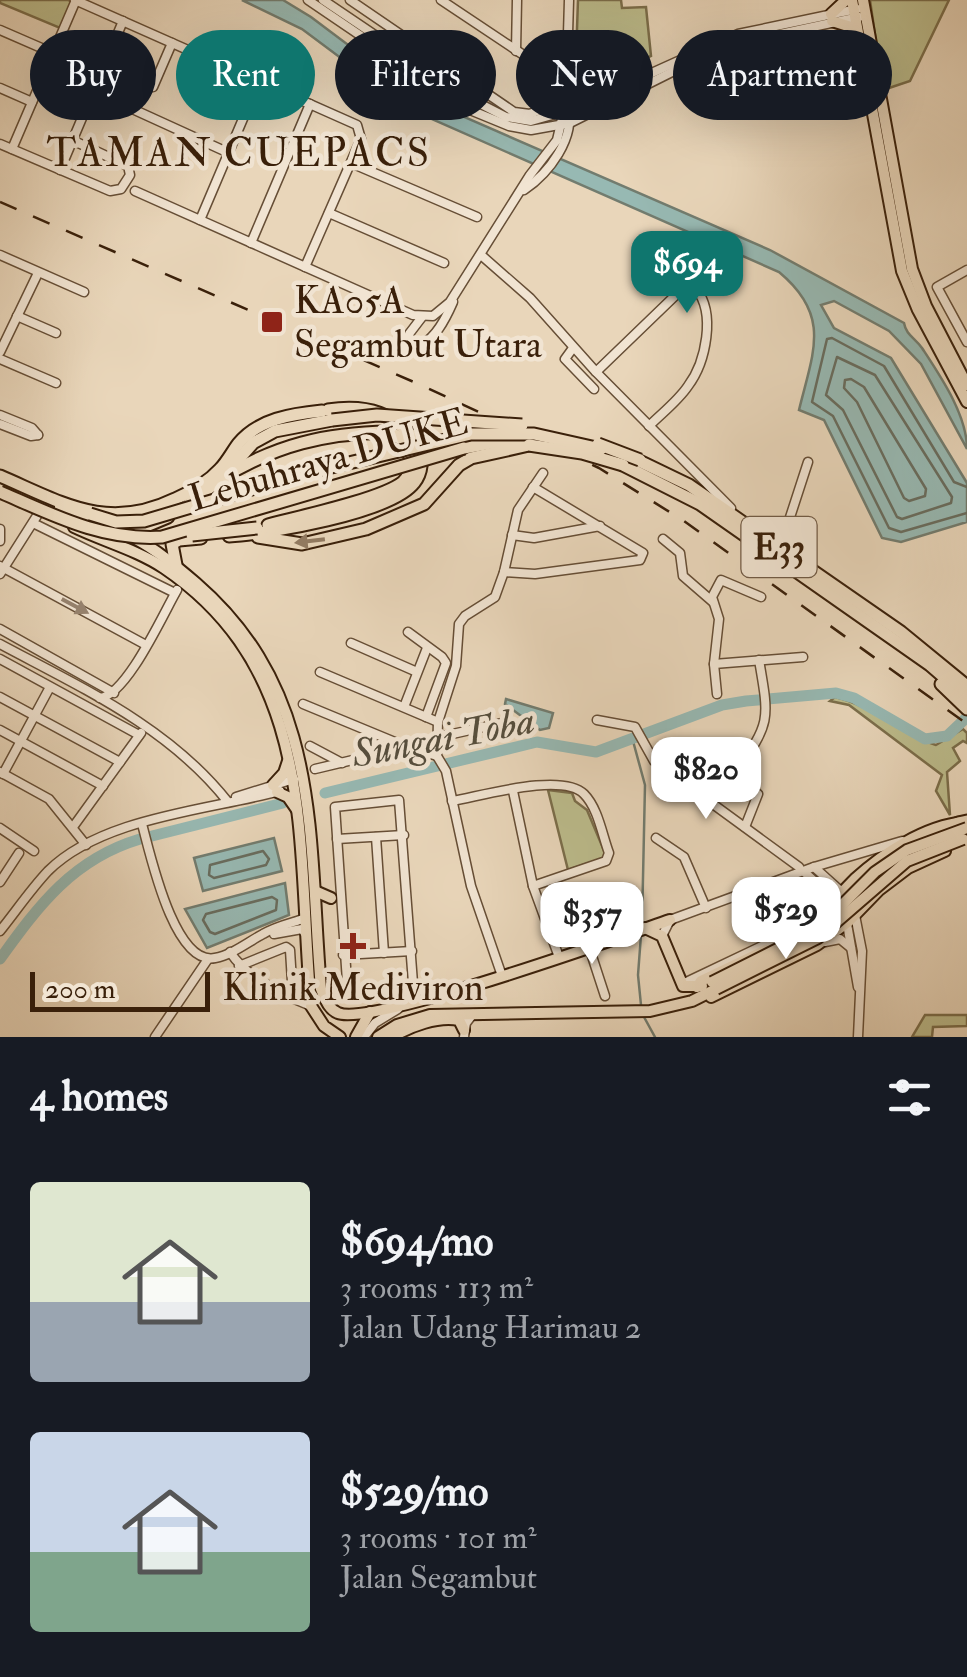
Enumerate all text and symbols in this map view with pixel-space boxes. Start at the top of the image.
chip: Buy [30,30,156,120]
chip: Rent [176,30,315,120]
chip: Filters [335,30,496,120]
chip: New [516,30,653,120]
chip: Apartment [673,30,892,120]
district label: TAMAN CUEPACS [47,128,431,179]
pin: $694 [628,231,746,316]
text: $694 [653,243,721,283]
place label: KA05A Segambut Utara [294,277,542,369]
marker: KA05A Segambut Utara [259,309,285,335]
street label: Lebuhraya DUKE [183,397,473,523]
road number: E33 [742,517,816,577]
one-way arrow [293,533,325,549]
one-way arrow [60,597,89,614]
water label: Sungai Toba [347,695,539,780]
pin: $820 [647,737,765,822]
text: $820 [673,749,739,789]
pin: $529 [727,877,845,962]
pin: $357 [533,882,651,967]
text: $529 [754,889,818,929]
text: $357 [562,894,622,934]
marker: Klinik Mediviron [340,933,366,959]
place label: Klinik Mediviron [222,964,484,1012]
scale bar [30,967,210,1011]
text: 200 m [45,972,116,1007]
icon: filters [882,1070,937,1125]
text: 4 homes [30,1071,168,1123]
text: $694/mo [340,1216,494,1268]
icon: home [110,1222,230,1342]
text: 3 rooms · 113 m² [340,1268,533,1308]
text: Jalan Udang Harimau 2 [340,1308,641,1348]
text: $529/mo [340,1466,488,1518]
icon: home [110,1472,230,1592]
text: 3 rooms · 101 m² [340,1518,537,1558]
text: Jalan Segambut [340,1558,537,1598]

